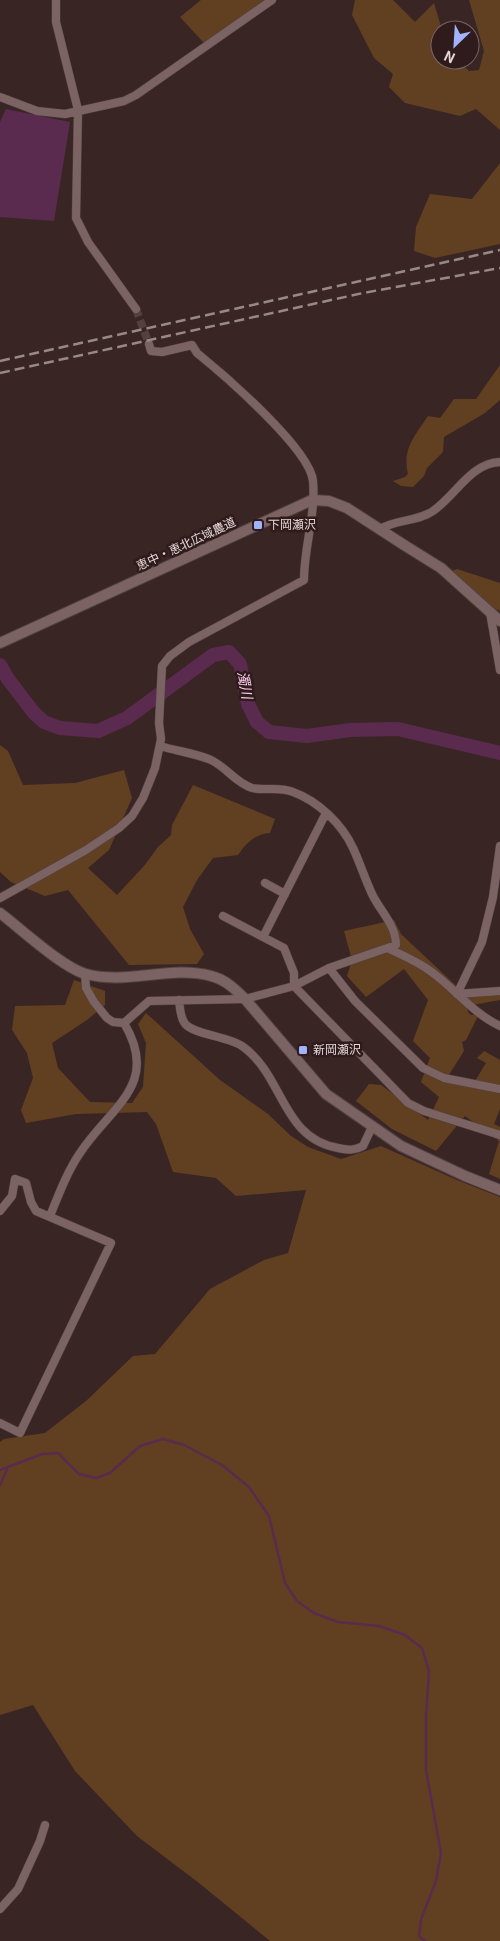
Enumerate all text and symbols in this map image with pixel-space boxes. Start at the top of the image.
north arrow [430,20,480,70]
text: N [440,46,458,69]
street label: 恵中・恵北広域農道 [133,512,238,573]
place label: 下岡瀬沢 [268,515,316,532]
marker: 下岡瀬沢 [252,519,264,531]
water label: 濁川 [233,669,259,702]
place label: 新岡瀬沢 [313,1040,361,1057]
marker: 新岡瀬沢 [297,1044,309,1056]

